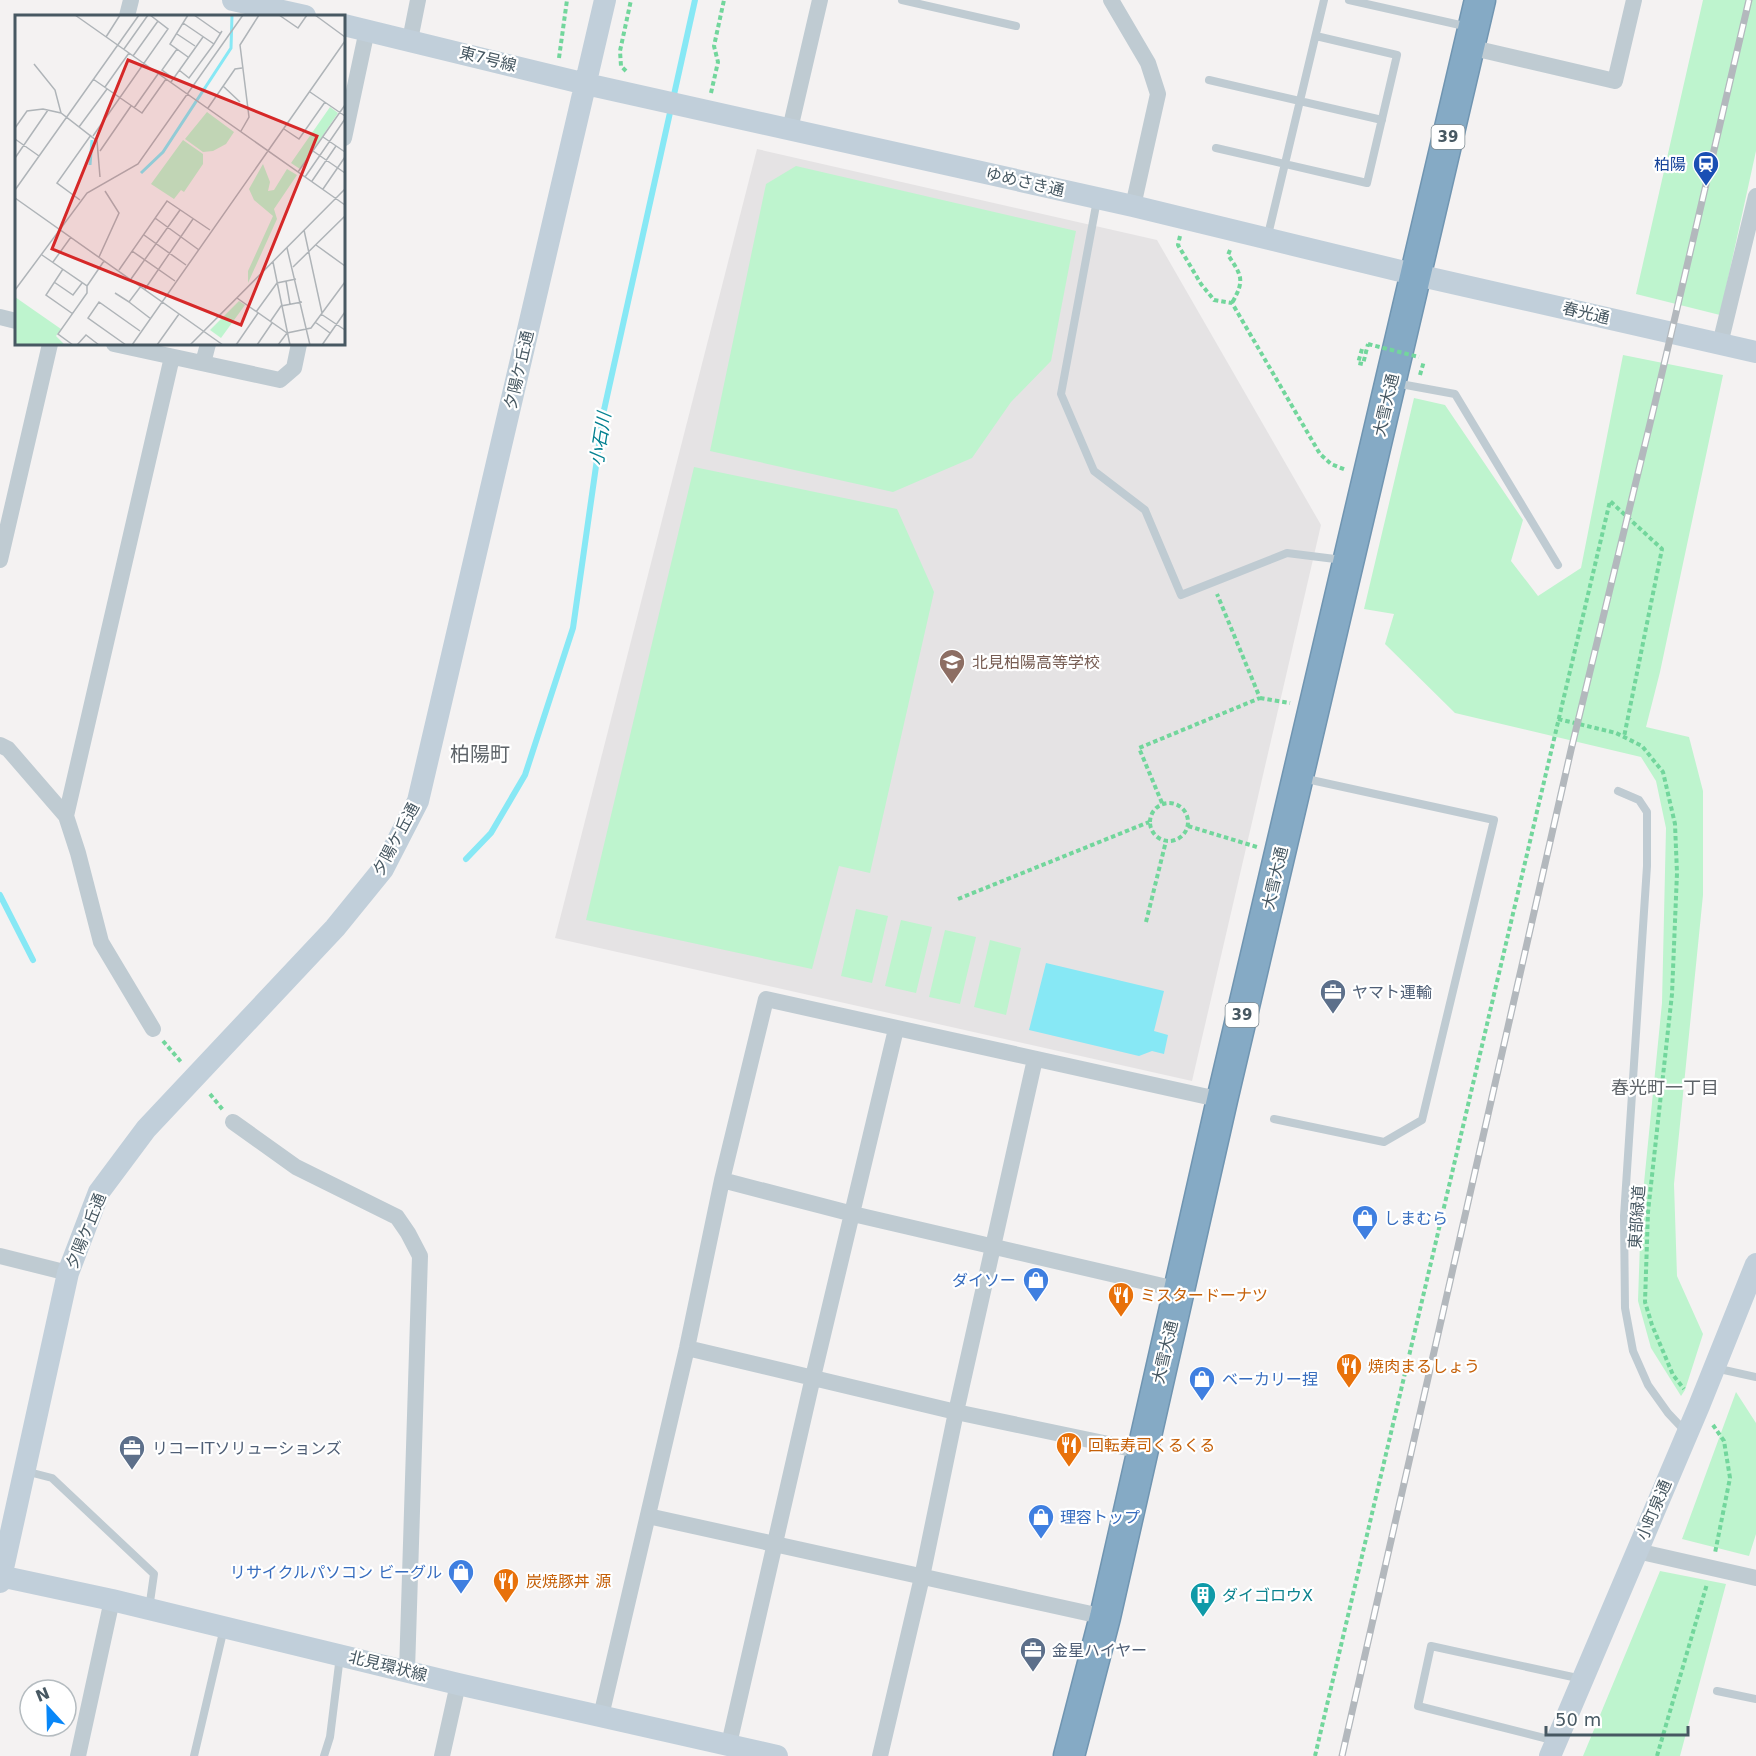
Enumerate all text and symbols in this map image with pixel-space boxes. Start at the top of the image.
inset map [15,15,345,345]
street label: 東7号線 [457,43,519,75]
road number: 39 [1432,125,1464,149]
station icon: 柏陽 [1691,149,1721,187]
place label: 柏陽 [1654,155,1686,174]
street label: ゆめさき通 [984,164,1066,200]
street label: 春光通 [1560,298,1612,328]
street label: 夕陽ケ丘通 [501,329,537,411]
street label: 大雪大通 [1370,372,1402,438]
water label: 小石川 [585,409,615,467]
school or university icon: 北見柏陽高等学校 [937,647,967,685]
place label: 北見柏陽高等学校 [972,653,1100,672]
district label: 柏陽町 [450,742,510,766]
street label: 夕陽ケ丘通 [369,799,423,879]
street label: 大雪大通 [1259,845,1291,911]
office icon: ヤマト運輸 [1318,977,1348,1015]
place label: ヤマト運輸 [1352,983,1432,1002]
road number: 39 [1226,1003,1258,1027]
district label: 春光町一丁目 [1611,1077,1719,1098]
street label: 東部緑道 [1625,1184,1649,1250]
street label: 夕陽ケ丘通 [62,1190,110,1272]
shop icon: しまむら [1350,1203,1380,1241]
place label: しまむら [1384,1209,1448,1228]
shop icon: ダイソー [1021,1265,1051,1303]
place label: ダイソー [952,1271,1016,1290]
restaurant icon: ミスタードーナツ [1106,1280,1136,1318]
place label: ミスタードーナツ [1140,1286,1268,1305]
street label: 大雪大通 [1149,1319,1181,1385]
restaurant icon: 焼肉まるしょう [1334,1351,1364,1389]
place label: 焼肉まるしょう [1368,1357,1480,1376]
shop icon: ベーカリー捏 [1187,1364,1217,1402]
place label: ベーカリー捏 [1222,1370,1318,1389]
restaurant icon: 回転寿司くるくる [1054,1430,1084,1468]
office icon: リコーITソリューションズ [117,1433,147,1471]
place label: 回転寿司くるくる [1088,1436,1215,1455]
place label: リコーITソリューションズ [152,1439,342,1458]
street label: 小町泉通 [1633,1477,1675,1543]
shop icon: 理容トップ [1026,1502,1056,1540]
place label: 理容トップ [1060,1508,1140,1527]
shop icon: リサイクルパソコン ビーグル [446,1557,476,1595]
place label: リサイクルパソコン ビーグル [230,1563,442,1582]
restaurant icon: 炭焼豚丼 源 [491,1566,521,1604]
place label: 炭焼豚丼 源 [526,1572,611,1591]
building icon: ダイゴロウX [1188,1580,1218,1618]
place label: ダイゴロウX [1222,1586,1313,1605]
office icon: 金星ハイヤー [1018,1635,1048,1673]
place label: 金星ハイヤー [1052,1641,1147,1660]
street label: 北見環状線 [347,1647,429,1685]
north arrow [18,1678,78,1738]
text: N [33,1683,52,1706]
scale bar [1546,1699,1688,1737]
text: 50 m [1555,1709,1601,1730]

